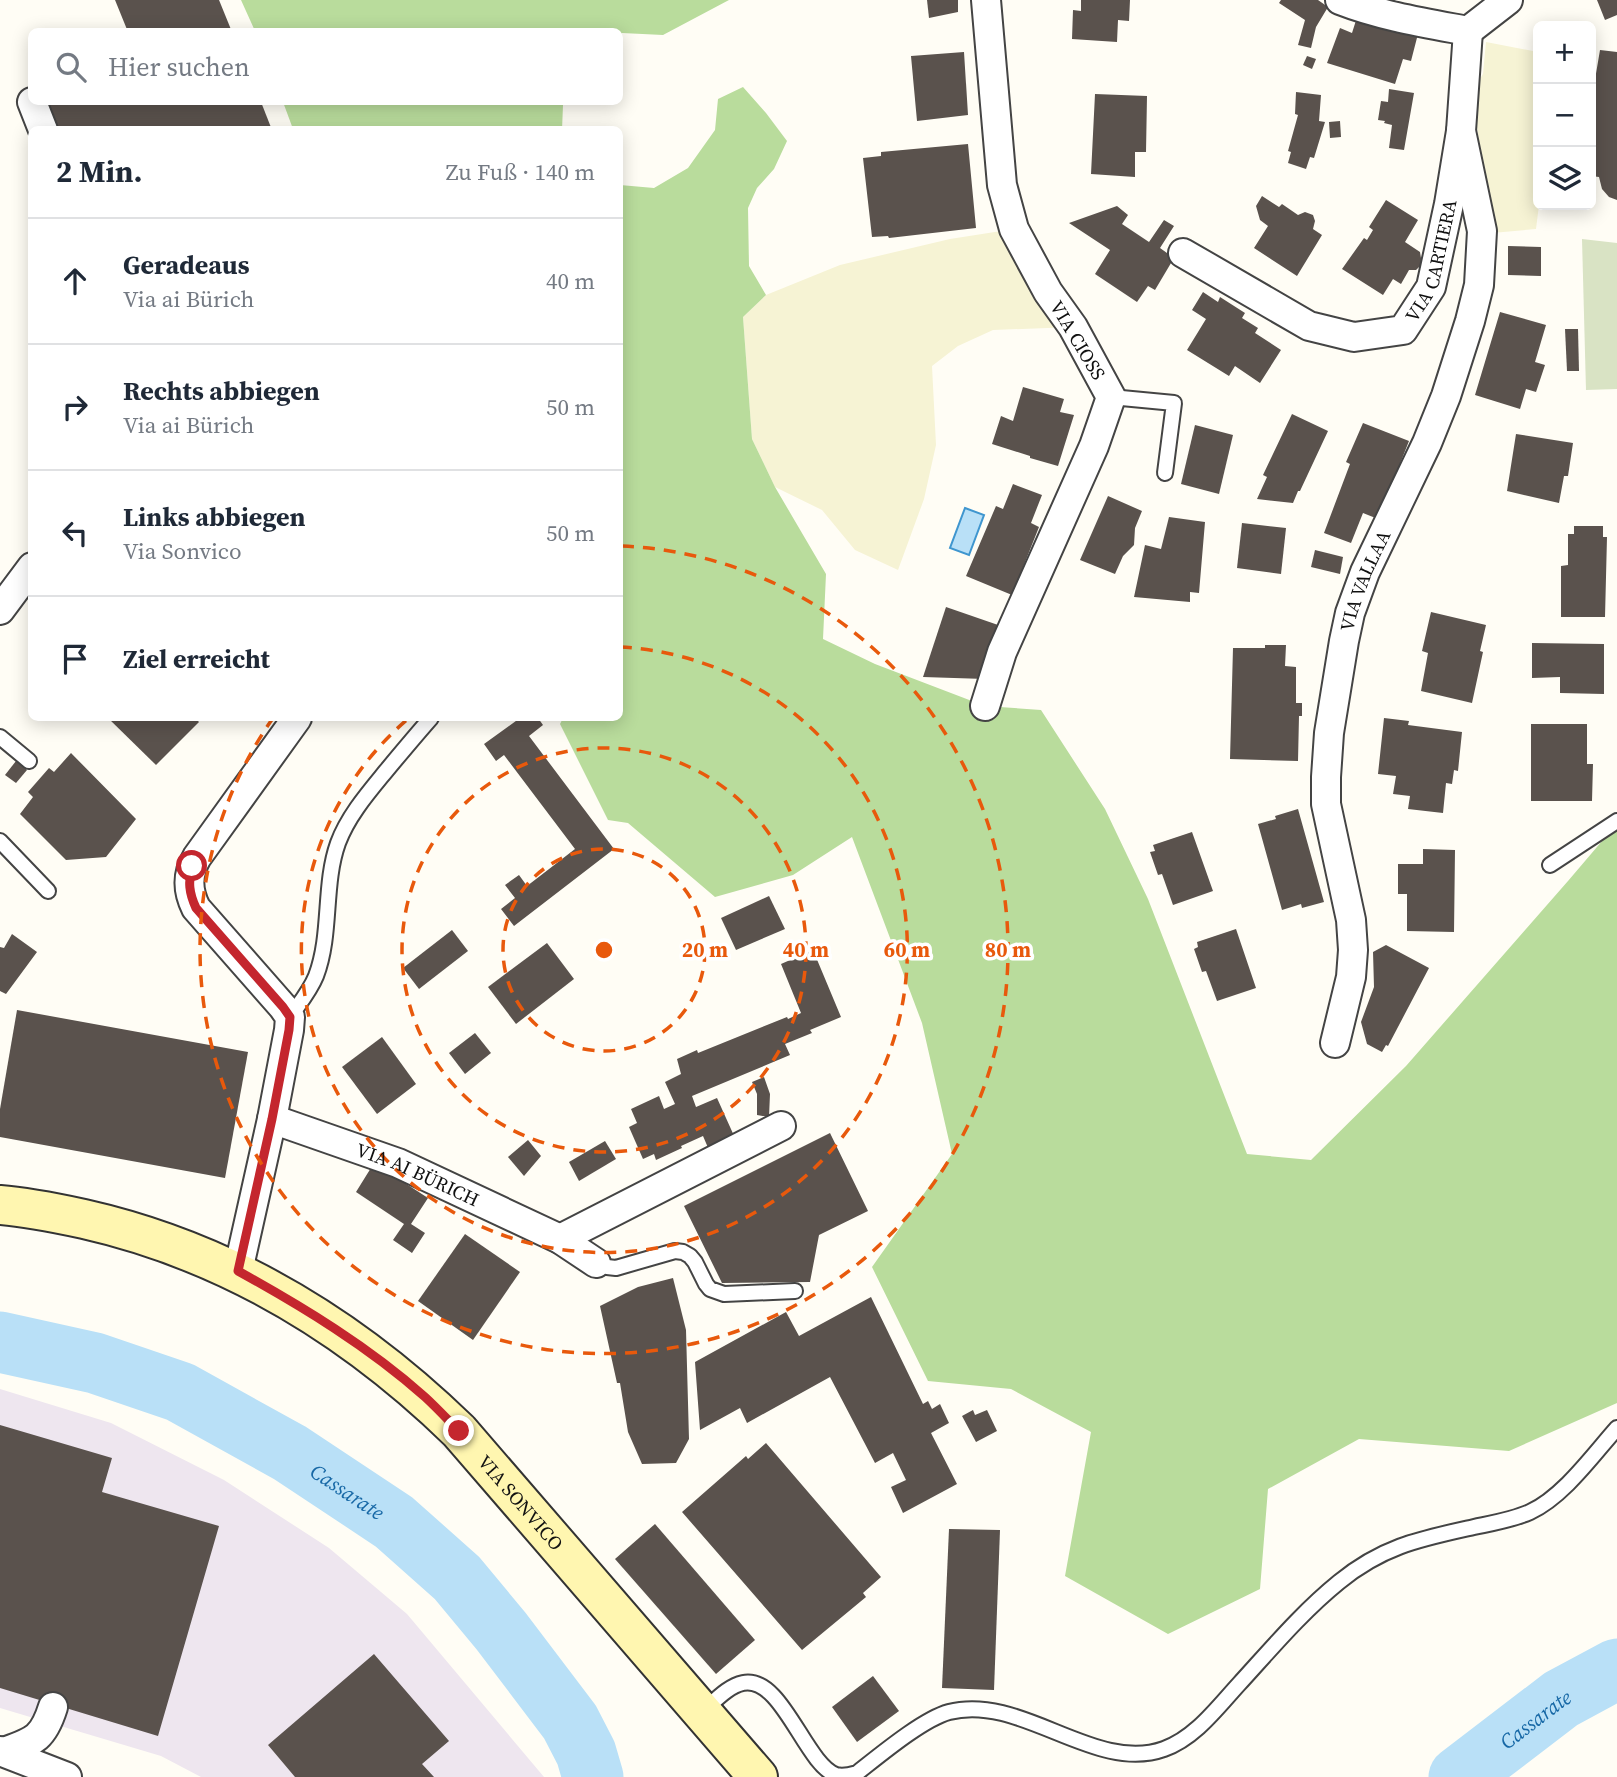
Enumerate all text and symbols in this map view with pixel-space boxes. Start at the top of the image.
map controls [1533,21,1596,210]
button: + [1533,21,1596,84]
search box [28,28,623,105]
icon: search [52,48,90,86]
text: Hier suchen [108,49,250,85]
button: − [1533,84,1596,147]
button: layers [1533,147,1596,210]
text: 2 Min. [56,151,143,192]
text: Zu Fuß · 140 m [446,156,595,188]
street label: VIA CARTIERA [1399,196,1463,327]
text: Geradeaus [123,247,250,283]
icon: ahead [56,262,94,300]
text: 40 m [546,265,595,297]
text: Via ai Bürich [123,283,254,315]
street label: VIA CIOSS [1044,296,1112,384]
text: Rechts abbiegen [123,373,320,409]
icon: right [56,388,94,426]
text: 50 m [546,391,595,423]
text: Via ai Bürich [123,409,254,441]
text: Links abbiegen [123,499,306,535]
icon: left [56,514,94,552]
text: 50 m [546,517,595,549]
street label: VIA VALLAA [1333,525,1396,634]
text: Via Sonvico [123,535,242,567]
icon: arrive [56,640,94,678]
text: Ziel erreicht [123,641,270,677]
route start [176,850,207,881]
text: 20 m [682,935,728,964]
text: 40 m [783,935,829,964]
text: 60 m [884,935,930,964]
text: 80 m [985,935,1031,964]
centre of rings [592,938,616,962]
street label: VIA AI BÜRICH [353,1136,484,1212]
route end [443,1415,474,1446]
street label: VIA SONVICO [472,1449,569,1556]
water label: Cassarate [305,1456,391,1527]
water label: Cassarate [1493,1682,1576,1755]

